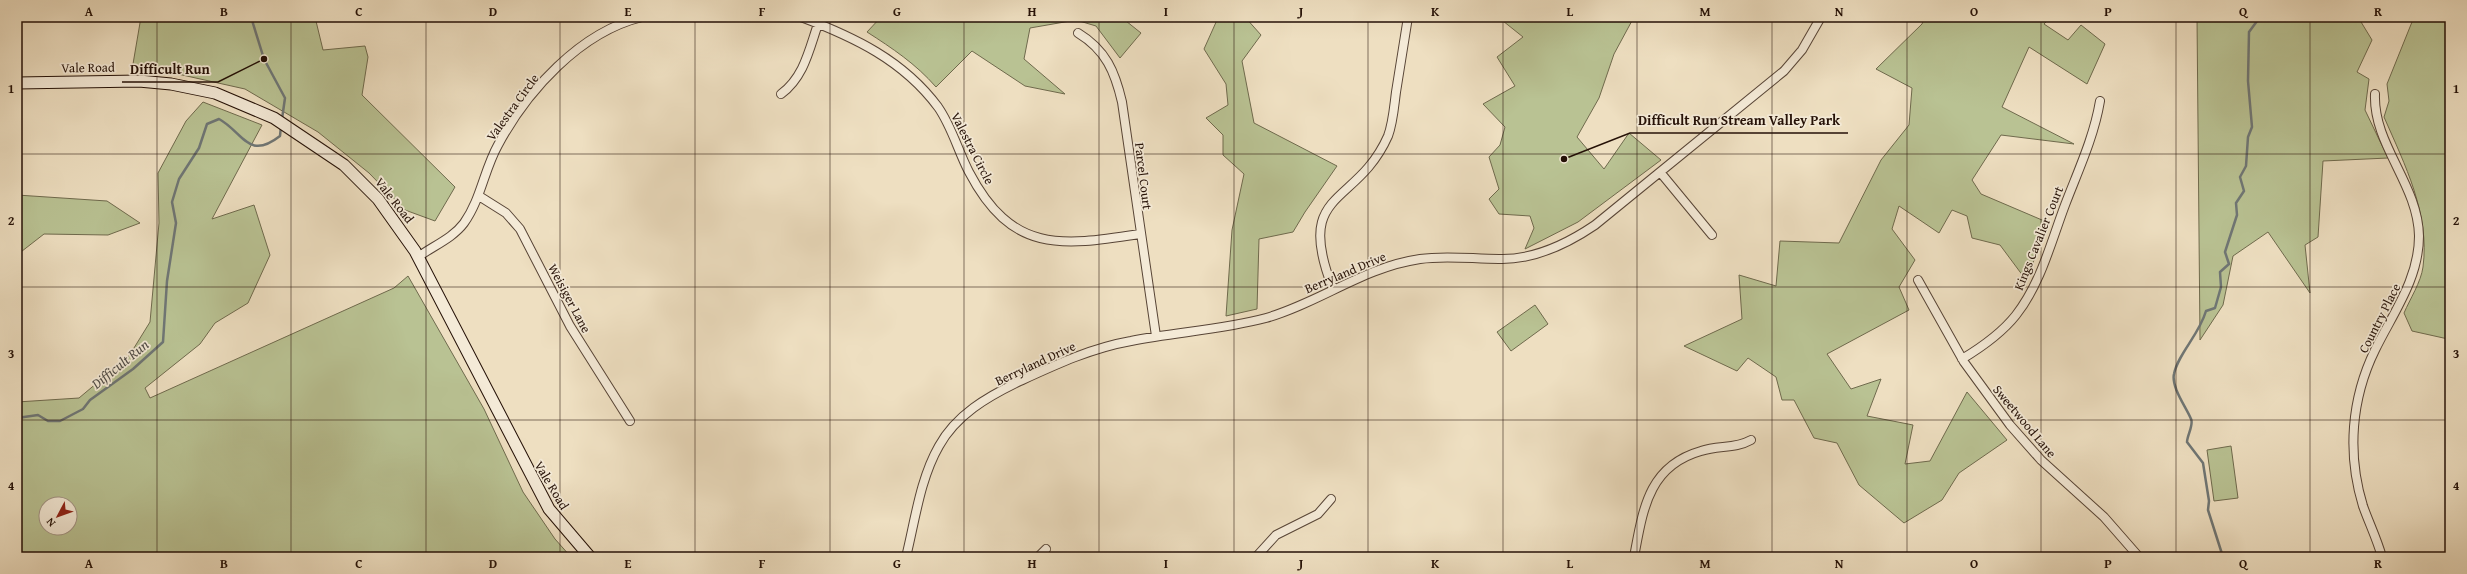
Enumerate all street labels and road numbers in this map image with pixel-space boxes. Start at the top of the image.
street label: Vale Road [61,58,115,77]
street label: Valestra Circle [482,70,543,145]
street label: Valestra Circle [946,109,999,188]
street label: Parcel Court [1130,141,1157,211]
street label: Vale Road [371,173,419,227]
street label: Kings Cavalier Court [2009,183,2068,293]
street label: Berryland Drive [1302,247,1389,298]
street label: Weisiger Lane [543,260,596,336]
street label: Country Place [2354,280,2405,356]
street label: Berryland Drive [992,337,1079,390]
street label: Sweetwood Lane [1988,381,2061,462]
street label: Vale Road [530,457,574,513]

